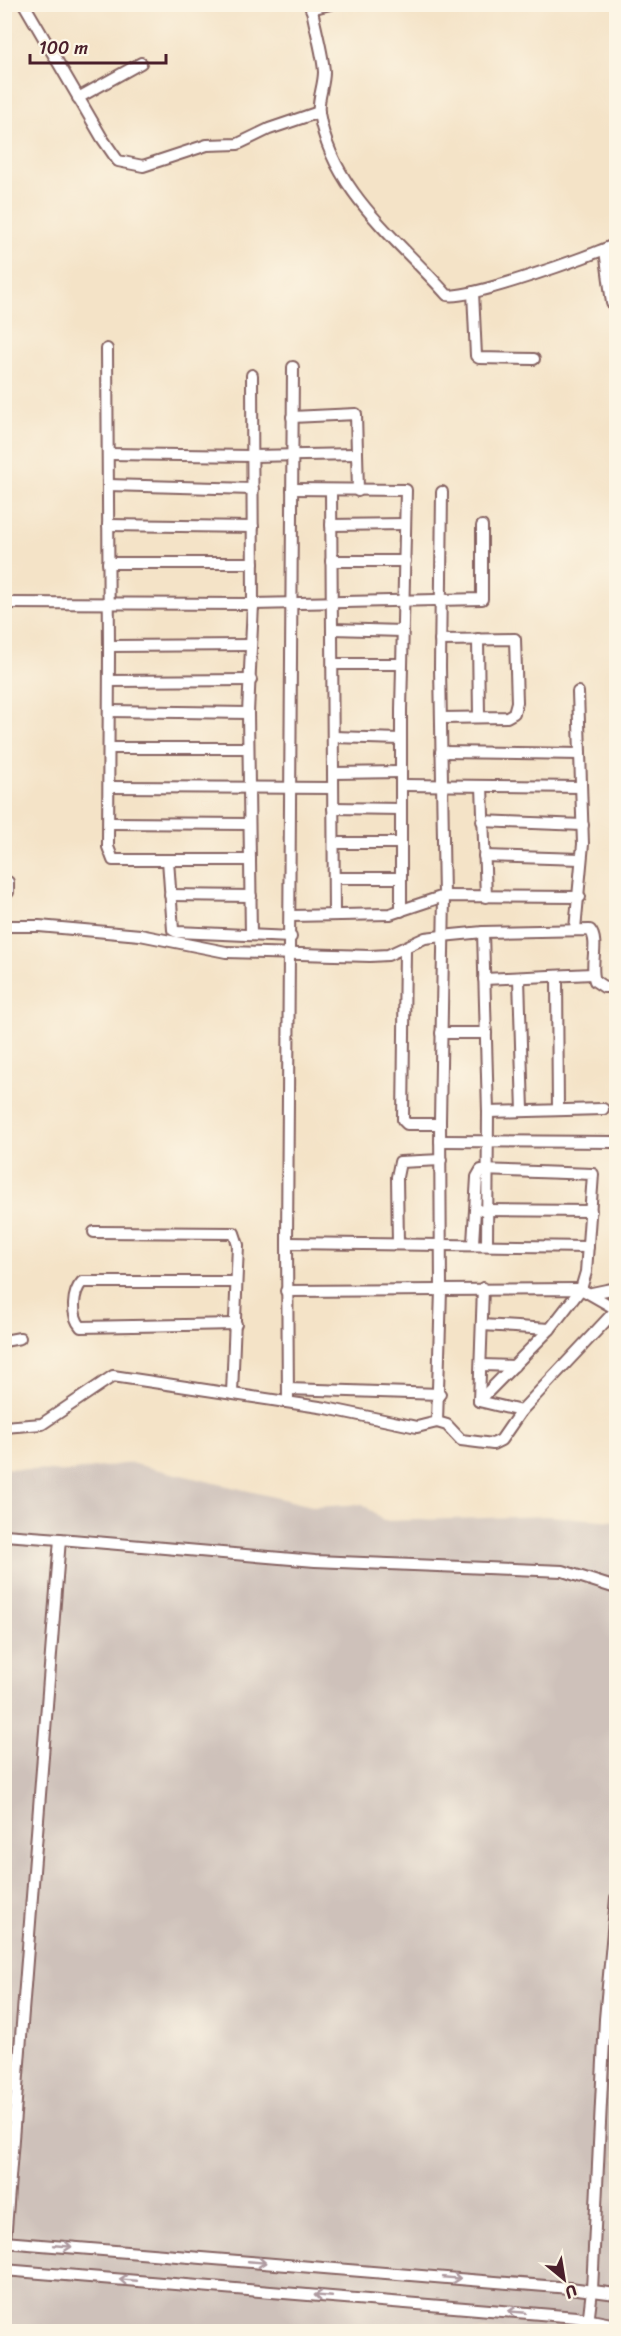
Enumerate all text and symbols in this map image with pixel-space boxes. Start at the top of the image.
scale bar [30,27,166,65]
text: 100 m [39,32,88,64]
one-way arrow [52,2241,72,2252]
north arrow [534,2249,594,2309]
one-way arrow [247,2257,267,2268]
one-way arrow [441,2273,461,2284]
one-way arrow [119,2274,139,2285]
text: U [558,2276,583,2307]
one-way arrow [313,2290,333,2301]
one-way arrow [508,2306,528,2317]

